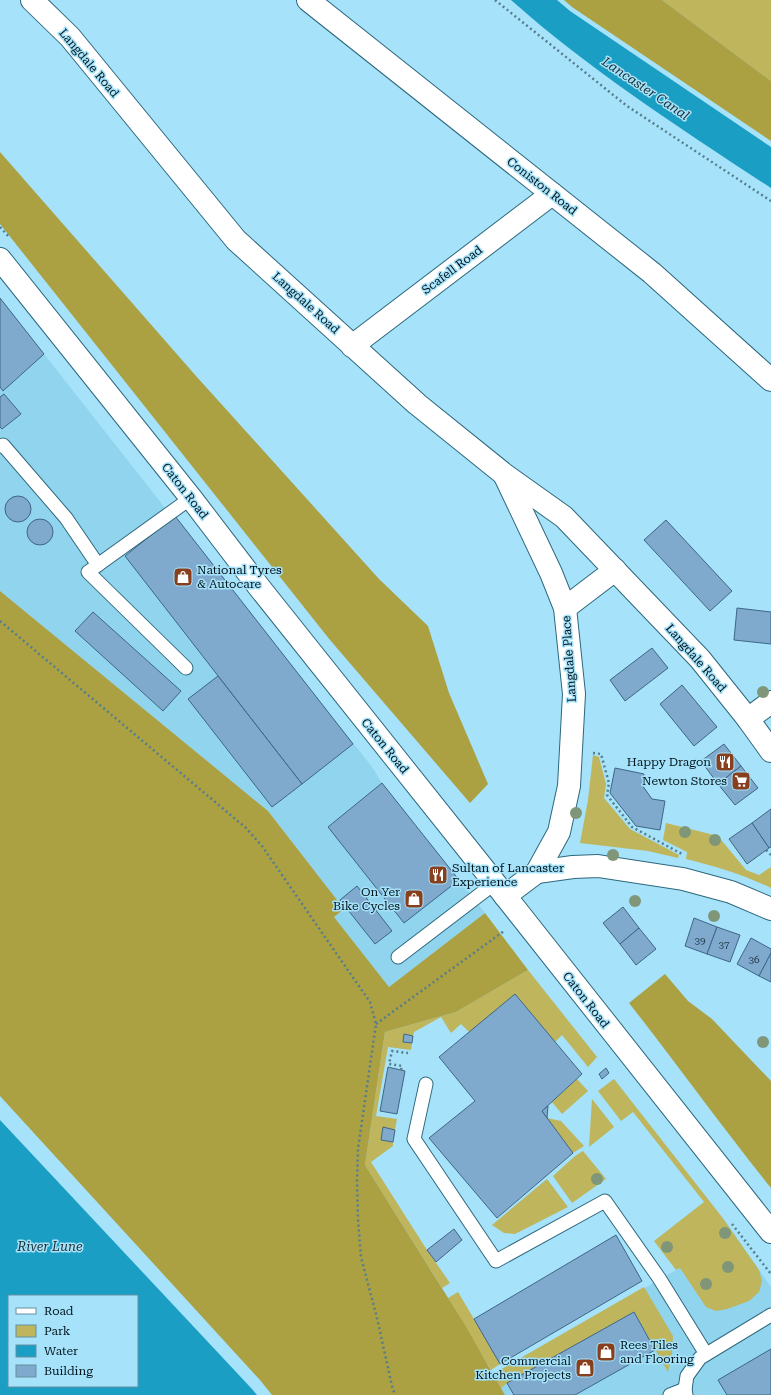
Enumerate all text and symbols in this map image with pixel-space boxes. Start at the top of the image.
street label: Langdale Road [56,26,122,100]
water label: Lancaster Canal [599,53,692,123]
street label: Coniston Road [504,154,580,218]
street label: Scafell Road [419,243,485,297]
street label: Langdale Road [270,269,343,337]
street label: Caton Road [159,460,211,522]
place label: National Tyres & Autocare [197,563,282,591]
shop icon: National Tyres & Autocare [172,566,194,588]
street label: Langdale Place [559,615,579,703]
street label: Langdale Road [663,621,729,695]
street label: Caton Road [358,716,412,777]
restaurant icon: Happy Dragon [714,751,736,773]
place label: Happy Dragon [627,755,711,769]
supermarket icon: Newton Stores [730,770,752,792]
place label: Newton Stores [642,774,727,788]
place label: Sultan of Lancaster Experience [452,861,564,889]
restaurant icon: Sultan of Lancaster Experience [427,864,449,886]
place label: On Yer Bike Cycles [333,885,400,913]
shop icon: On Yer Bike Cycles [403,888,425,910]
house number: 39 [694,935,706,946]
house number: 37 [718,939,730,950]
house number: 36 [748,954,760,965]
street label: Caton Road [560,969,612,1031]
water label: River Lune [16,1239,83,1254]
legend [8,1295,138,1387]
text: Road [44,1304,74,1318]
text: Park [44,1324,71,1338]
place label: Rees Tiles and Flooring [620,1338,694,1366]
shop icon: Rees Tiles and Flooring [595,1341,617,1363]
text: Water [44,1344,78,1358]
place label: Commercial Kitchen Projects [475,1354,571,1382]
shop icon: Commercial Kitchen Projects [574,1357,596,1379]
text: Building [44,1364,93,1378]

